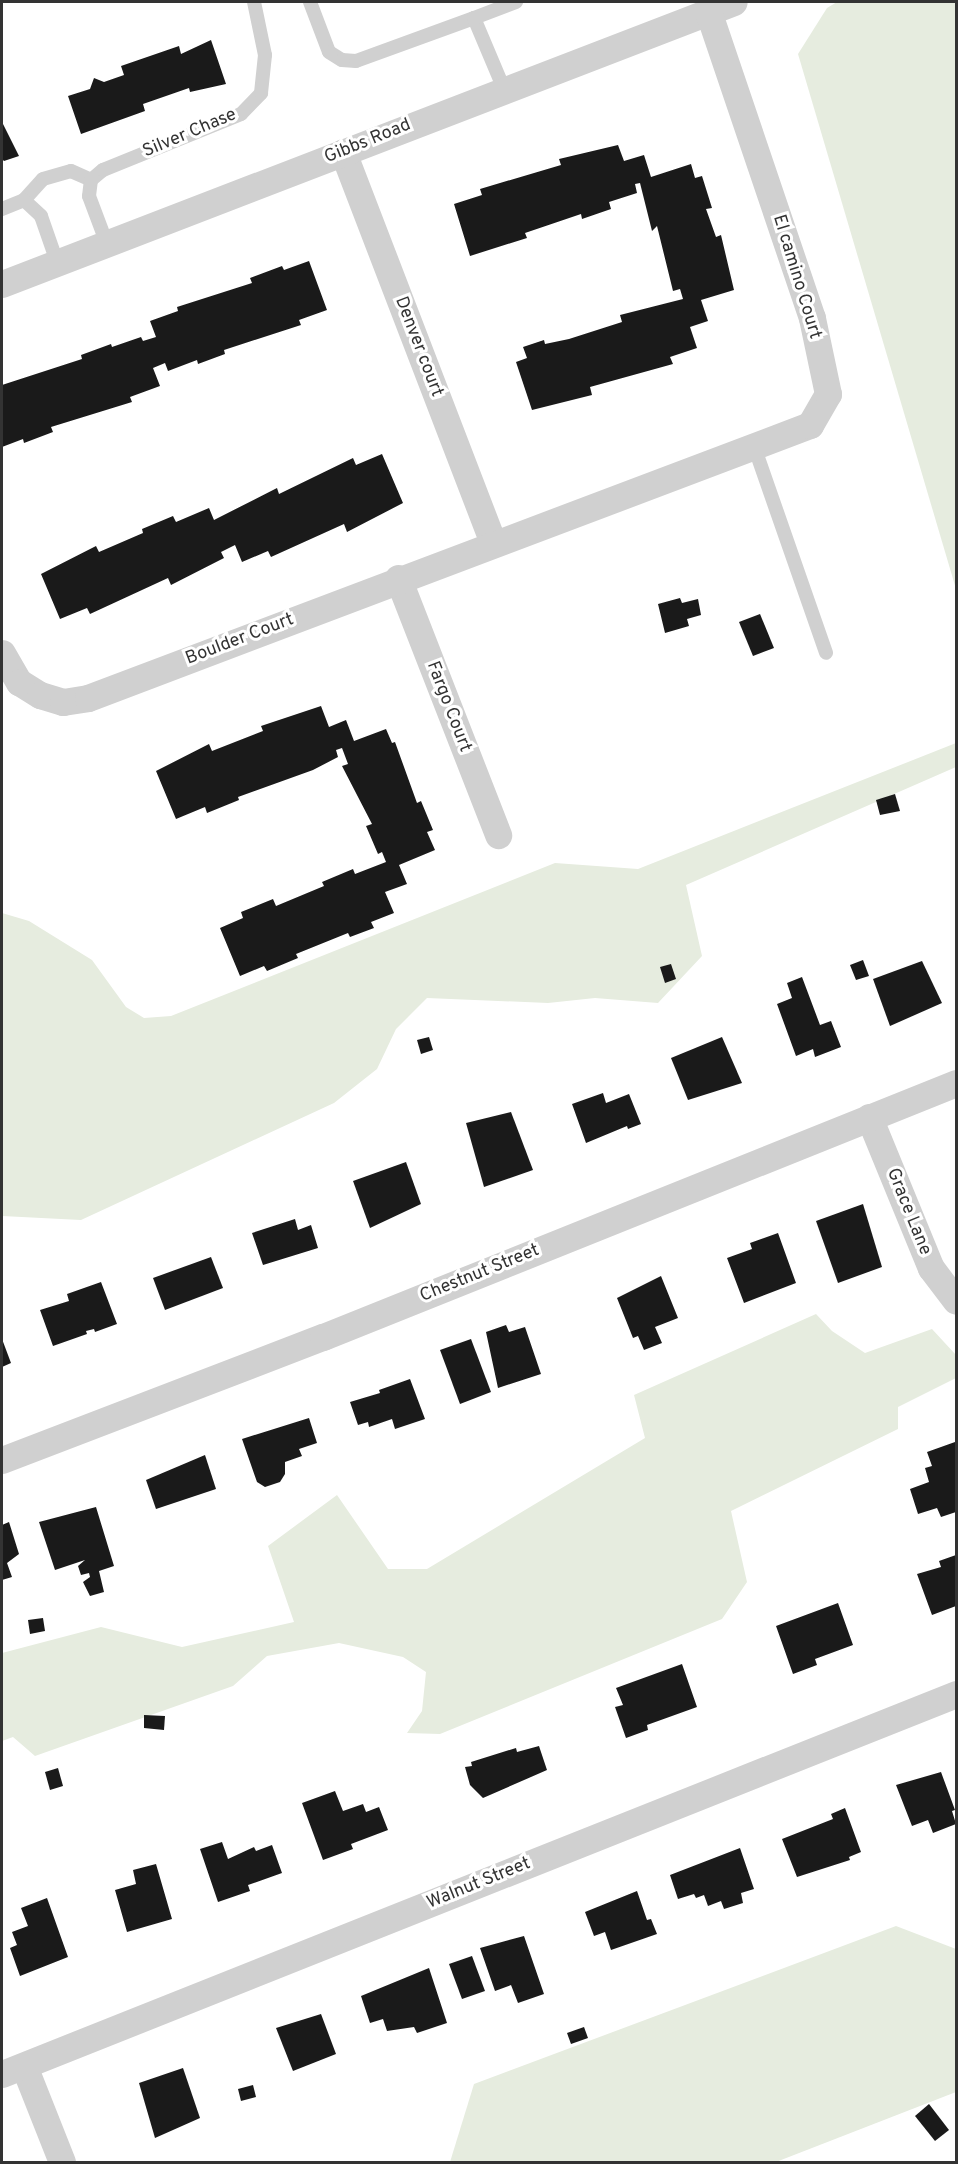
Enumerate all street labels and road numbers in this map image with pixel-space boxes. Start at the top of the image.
street label: Silver Chase [140,105,240,163]
street label: Gibbs Road [322,115,414,169]
street label: El camino Court [767,212,825,342]
street label: Denver court [389,294,447,400]
street label: Boulder Court [183,609,297,671]
street label: Fargo Court [421,659,475,755]
street label: Grace Lane [881,1165,935,1259]
street label: Chestnut Street [417,1240,543,1308]
street label: Walnut Street [424,1853,534,1915]

